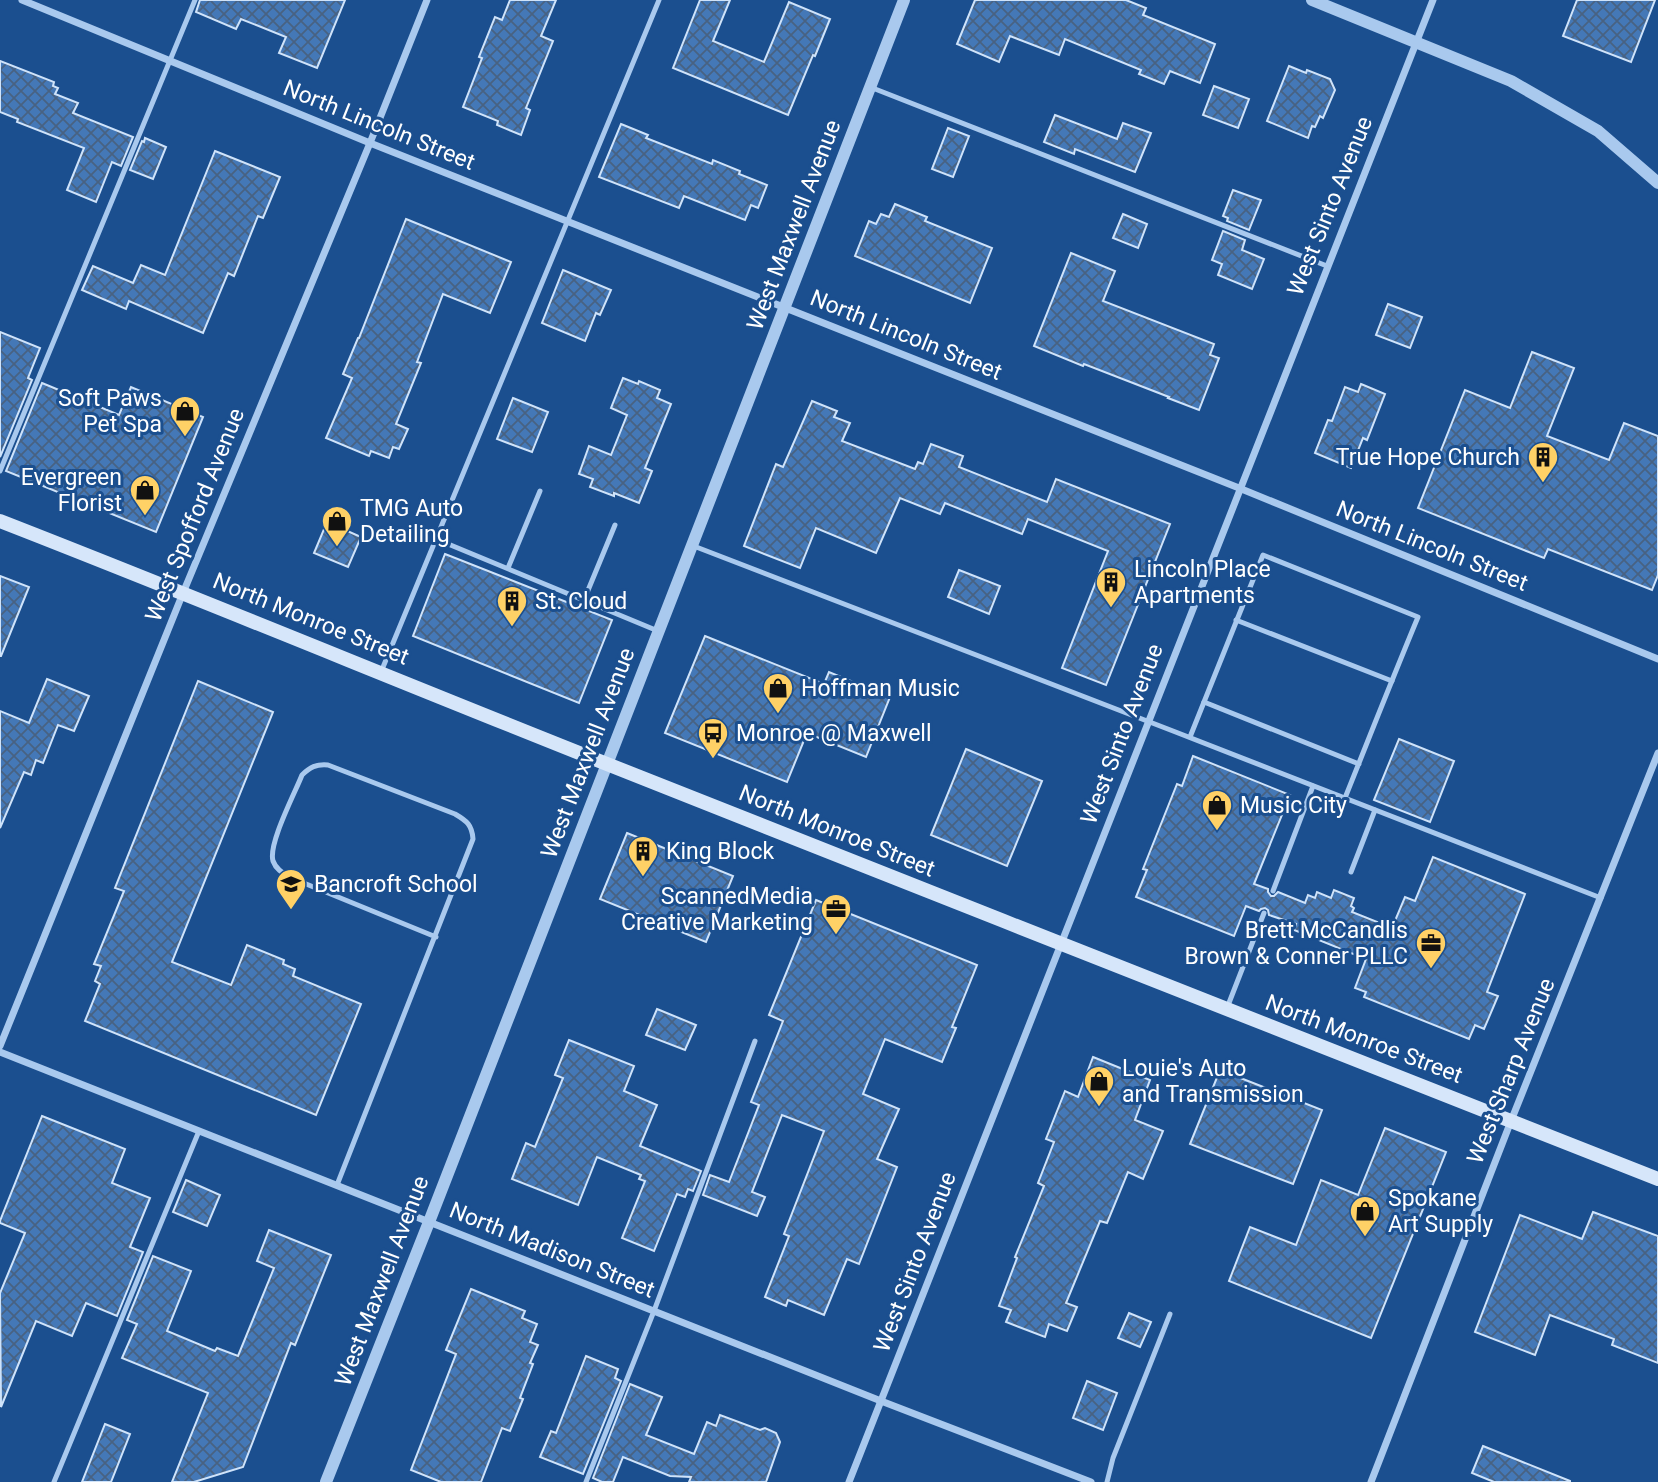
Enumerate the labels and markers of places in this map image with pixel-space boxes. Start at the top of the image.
place label: Soft Paws Pet Spa [58,385,162,438]
shop icon: Soft Paws Pet Spa [168,394,202,438]
building icon: True Hope Church [1526,440,1560,484]
place label: True Hope Church [1336,444,1520,471]
place label: Evergreen Florist [21,464,122,517]
shop icon: Evergreen Florist [128,473,162,517]
place label: TMG Auto Detailing [360,495,463,548]
shop icon: TMG Auto Detailing [320,504,354,548]
place label: Lincoln Place Apartments [1134,556,1271,609]
building icon: Lincoln Place Apartments [1094,565,1128,609]
building icon: St. Cloud [495,584,529,628]
place label: St. Cloud [535,588,627,615]
shop icon: Hoffman Music [761,671,795,715]
place label: Hoffman Music [801,675,960,702]
bus stop icon: Monroe @ Maxwell [696,716,730,760]
place label: Monroe @ Maxwell [736,720,932,747]
shop icon: Music City [1200,788,1234,832]
place label: Music City [1240,792,1347,819]
building icon: King Block [626,834,660,878]
place label: King Block [666,838,774,865]
school or university icon: Bancroft School [274,867,308,911]
place label: Bancroft School [314,871,478,898]
place label: ScannedMedia Creative Marketing [621,883,813,936]
office icon: ScannedMedia Creative Marketing [819,892,853,936]
place label: Brett McCandlis Brown & Conner PLLC [1185,917,1408,970]
office icon: Brett McCandlis Brown & Conner PLLC [1414,926,1448,970]
place label: Louie's Auto and Transmission [1122,1055,1304,1108]
shop icon: Louie's Auto and Transmission [1082,1064,1116,1108]
place label: Spokane Art Supply [1388,1185,1493,1238]
shop icon: Spokane Art Supply [1348,1194,1382,1238]

